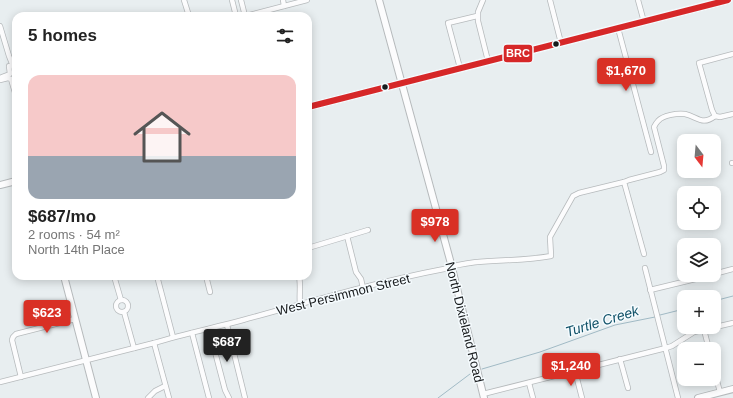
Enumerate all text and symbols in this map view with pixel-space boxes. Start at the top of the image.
icon: filters [274,25,296,47]
text: 5 homes [28,26,97,45]
unlabelled marker [551,39,561,49]
line badge: BRC [503,44,533,63]
text: BRC [506,47,530,59]
pin: $1,670 [593,58,659,92]
text: $1,670 [606,63,646,78]
unlabelled marker [380,82,390,92]
icon: home [126,101,198,173]
north arrow [677,134,721,178]
map controls [677,134,721,386]
button: locate [677,186,721,230]
text: $687/mo [28,207,96,226]
pin: $978 [411,209,459,243]
text: $978 [421,214,449,229]
text: 2 rooms · 54 m² [28,227,120,242]
button: layers [677,238,721,282]
text: North 14th Place [28,242,125,257]
street label: North Dixieland Road [442,260,487,384]
street label: West Persimmon Street [275,271,412,318]
button: + [677,290,721,334]
pin: $623 [23,300,71,334]
water label: Turtle Creek [563,302,642,340]
text: $623 [33,305,61,320]
pin: $687 [203,329,251,363]
text: $687 [213,334,241,349]
button: − [677,342,721,386]
pin: $1,240 [538,353,604,387]
text: $1,240 [551,358,591,373]

